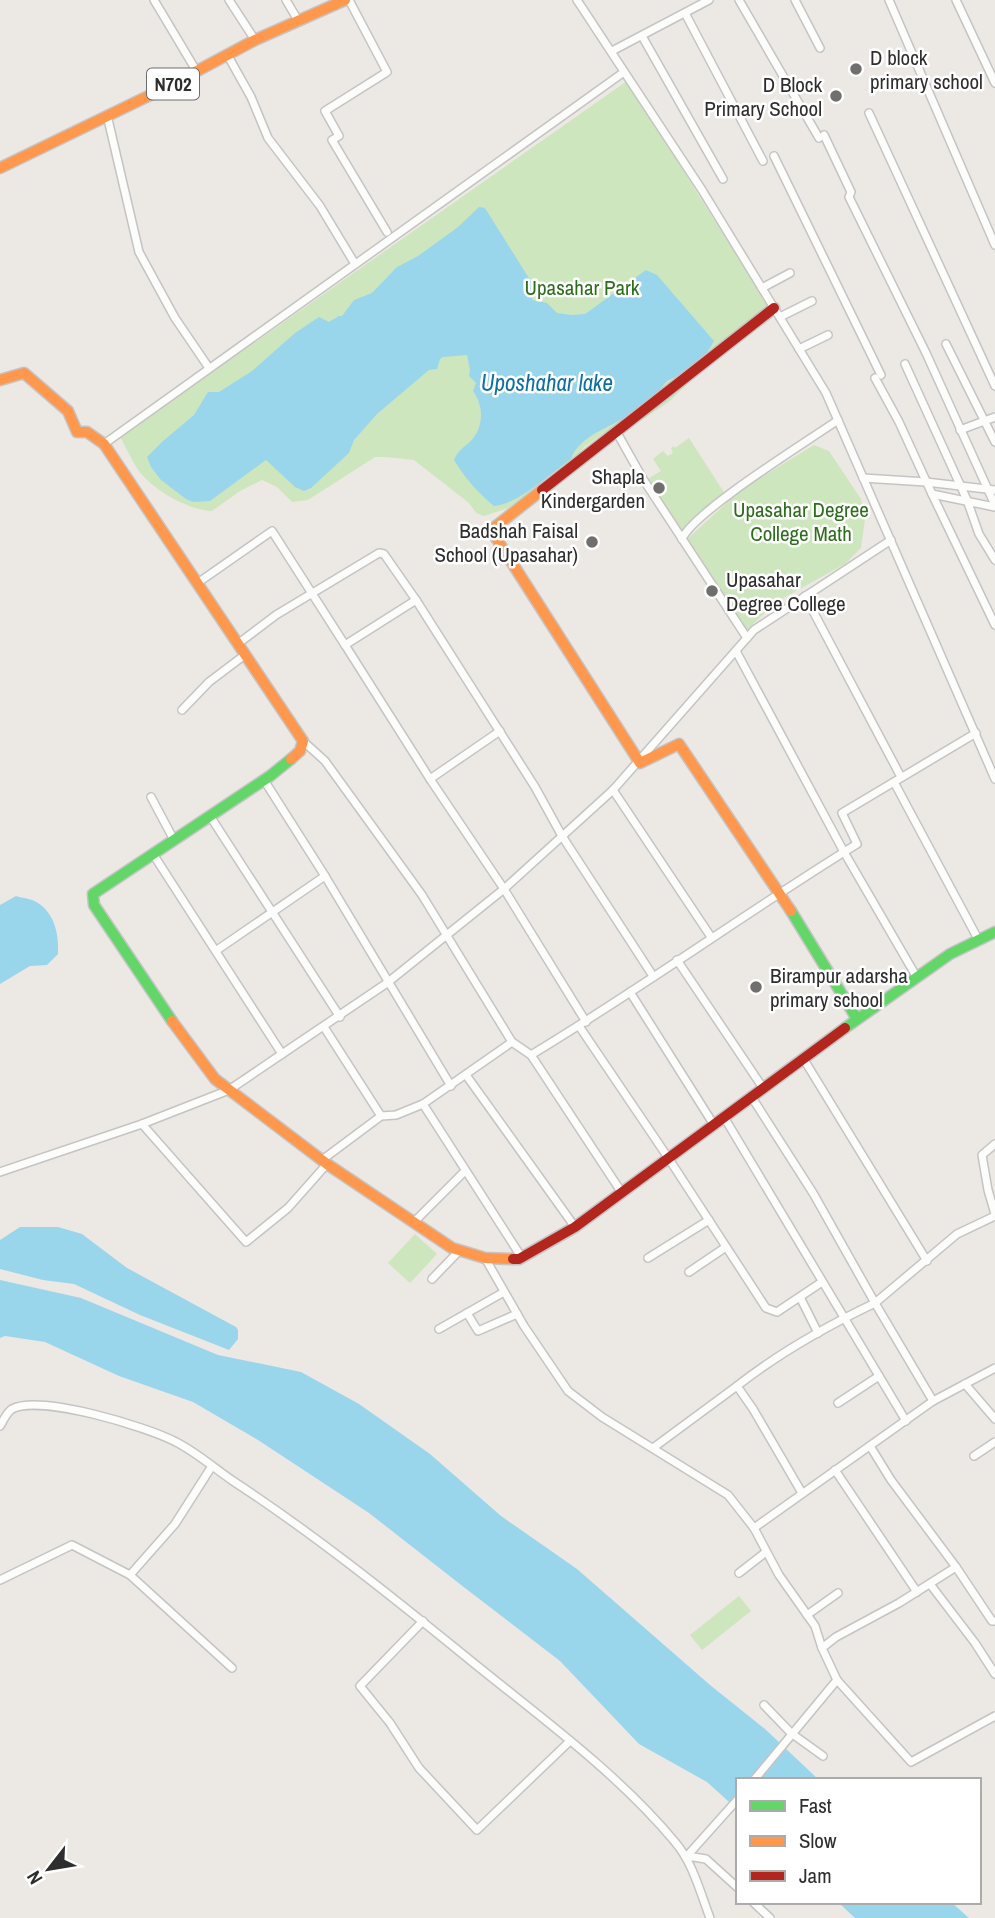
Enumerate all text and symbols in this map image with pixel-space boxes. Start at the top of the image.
place label: D block primary school [870,43,983,96]
marker: D block primary school [848,61,864,77]
road number: N702 [147,68,199,100]
place label: D Block Primary School [704,70,822,123]
marker: D Block Primary School [828,88,844,104]
park label: Upasahar Park [525,273,640,302]
water label: Uposhahar lake [481,367,613,398]
place label: Shapla Kindergarden [541,462,645,515]
marker: Shapla Kindergarden [651,480,667,496]
park label: Upasahar Degree College Math [733,495,869,548]
place label: Badshah Faisal School (Upasahar) [434,516,578,569]
marker: Badshah Faisal School (Upasahar) [584,534,600,550]
place label: Upasahar Degree College [726,565,846,618]
marker: Upasahar Degree College [704,583,720,599]
place label: Birampur adarsha primary school [770,961,908,1014]
marker: Birampur adarsha primary school [748,979,764,995]
legend [736,1778,981,1904]
text: Fast [799,1791,832,1820]
text: Slow [799,1826,837,1855]
north arrow [14,1834,84,1904]
text: Jam [799,1861,832,1890]
text: N [20,1866,48,1889]

